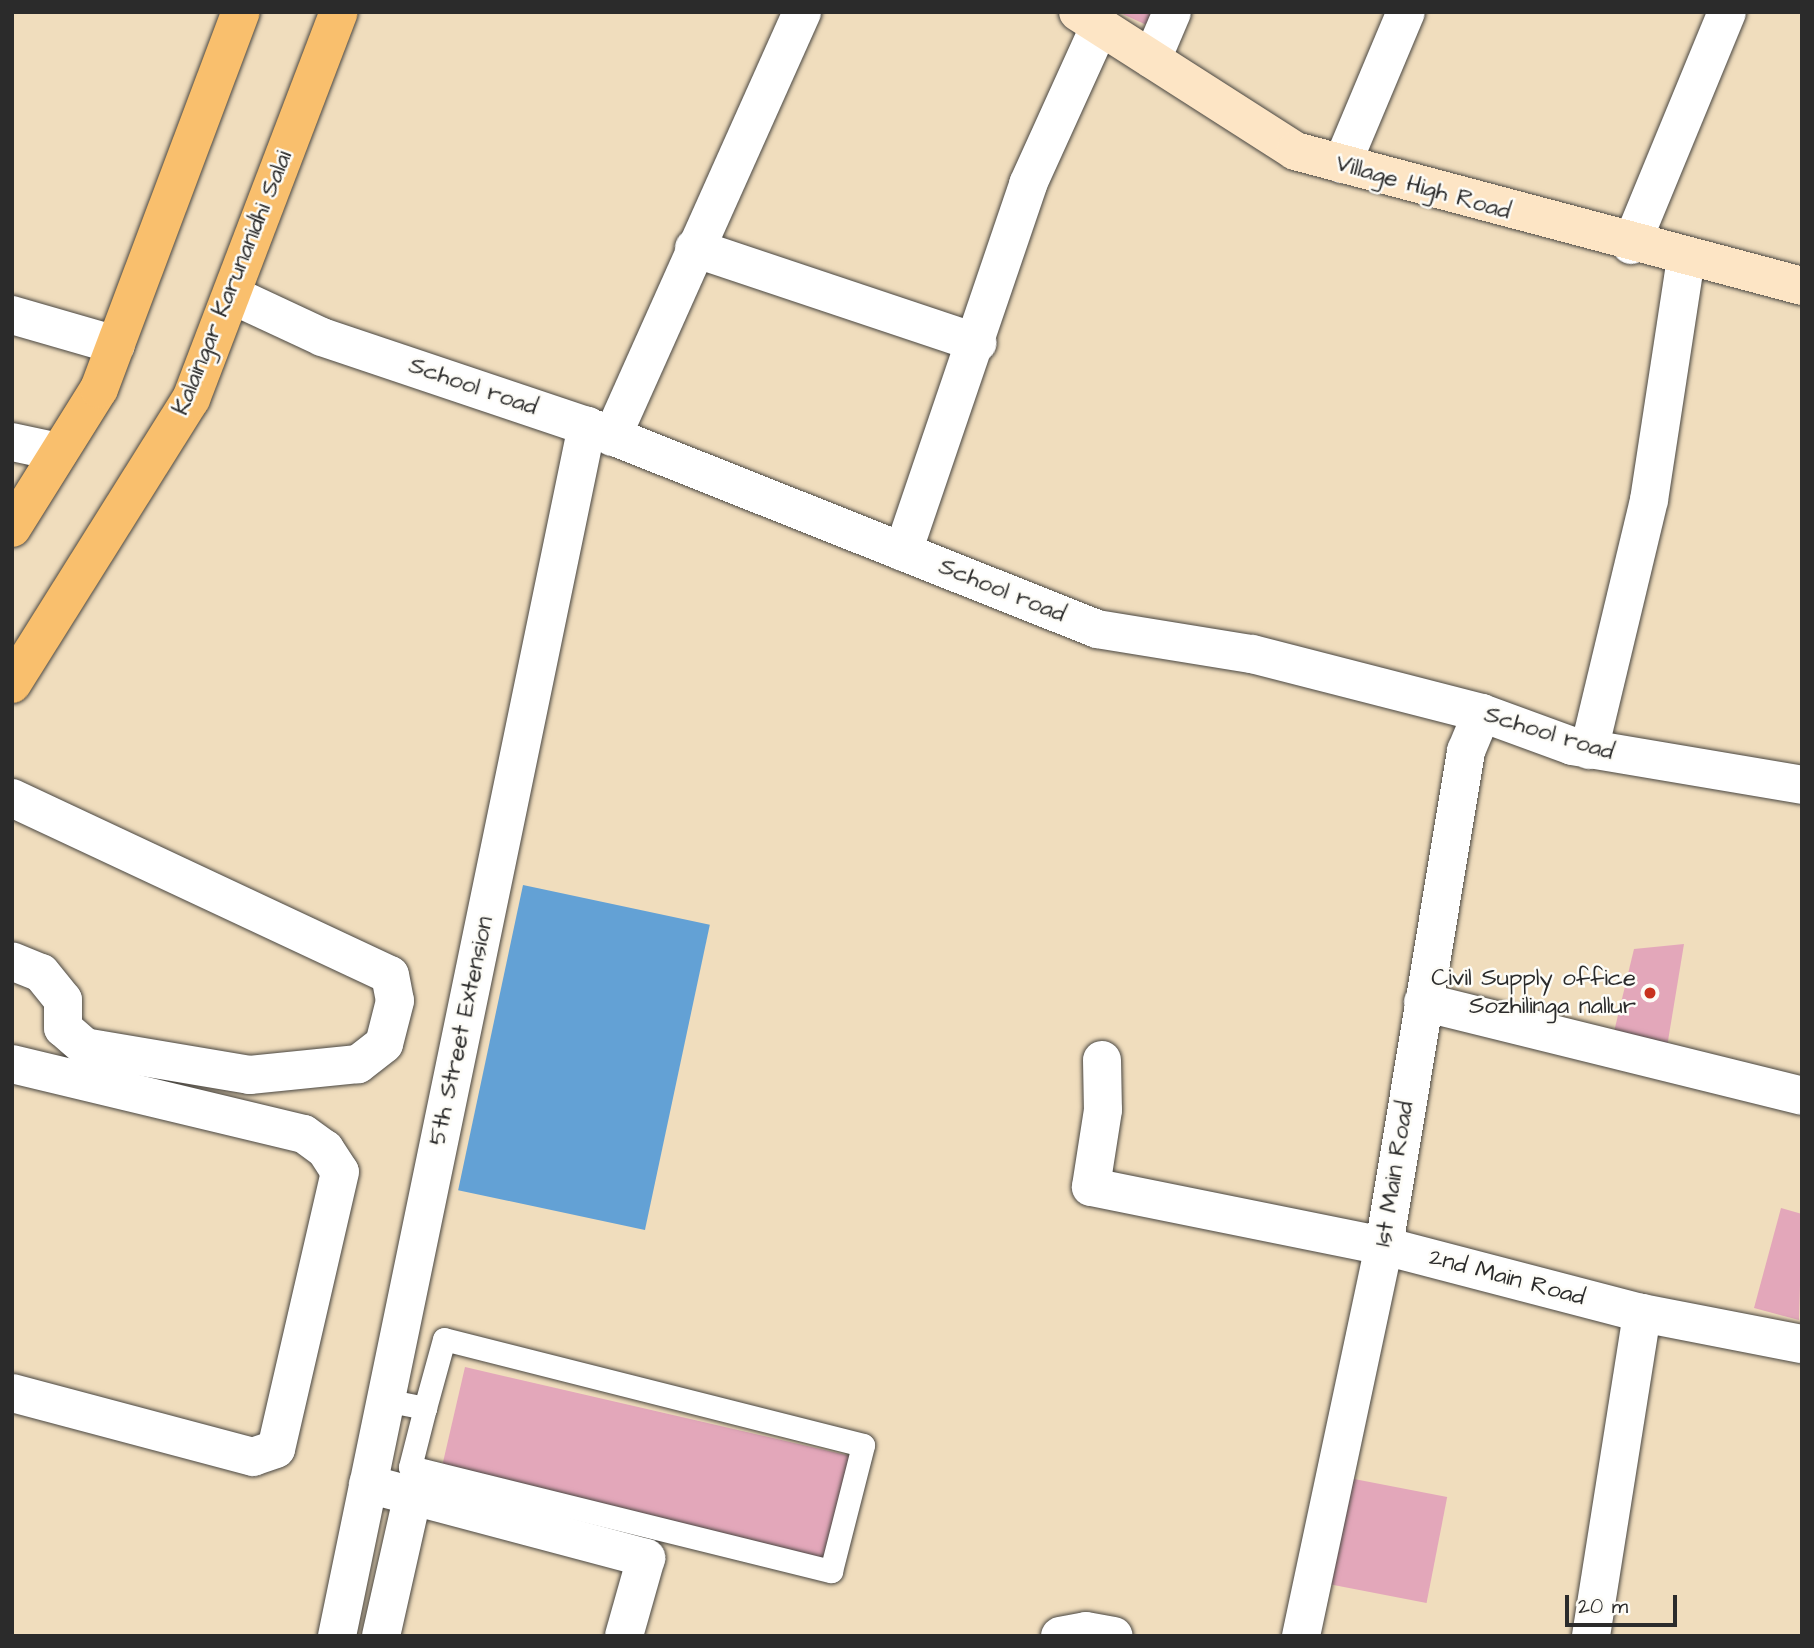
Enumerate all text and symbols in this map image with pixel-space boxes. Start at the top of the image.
street label: Kalaingar Karunanidhi Salai [167,147,299,419]
street label: Village High Road [1332,149,1514,227]
street label: School road [405,352,541,422]
street label: School road [934,553,1070,629]
street label: School road [1481,701,1617,767]
street label: 5th Street Extension [424,914,500,1148]
place label: Civil Supply office Sozhilinga nallur [1431,965,1636,1021]
marker: Civil Supply office Sozhilinga nallur [1642,985,1658,1001]
street label: 1st Main Road [1369,1099,1421,1249]
street label: 2nd Main Road [1426,1243,1588,1313]
scale bar [1569,1582,1681,1626]
text: 20 m [1578,1592,1628,1621]

